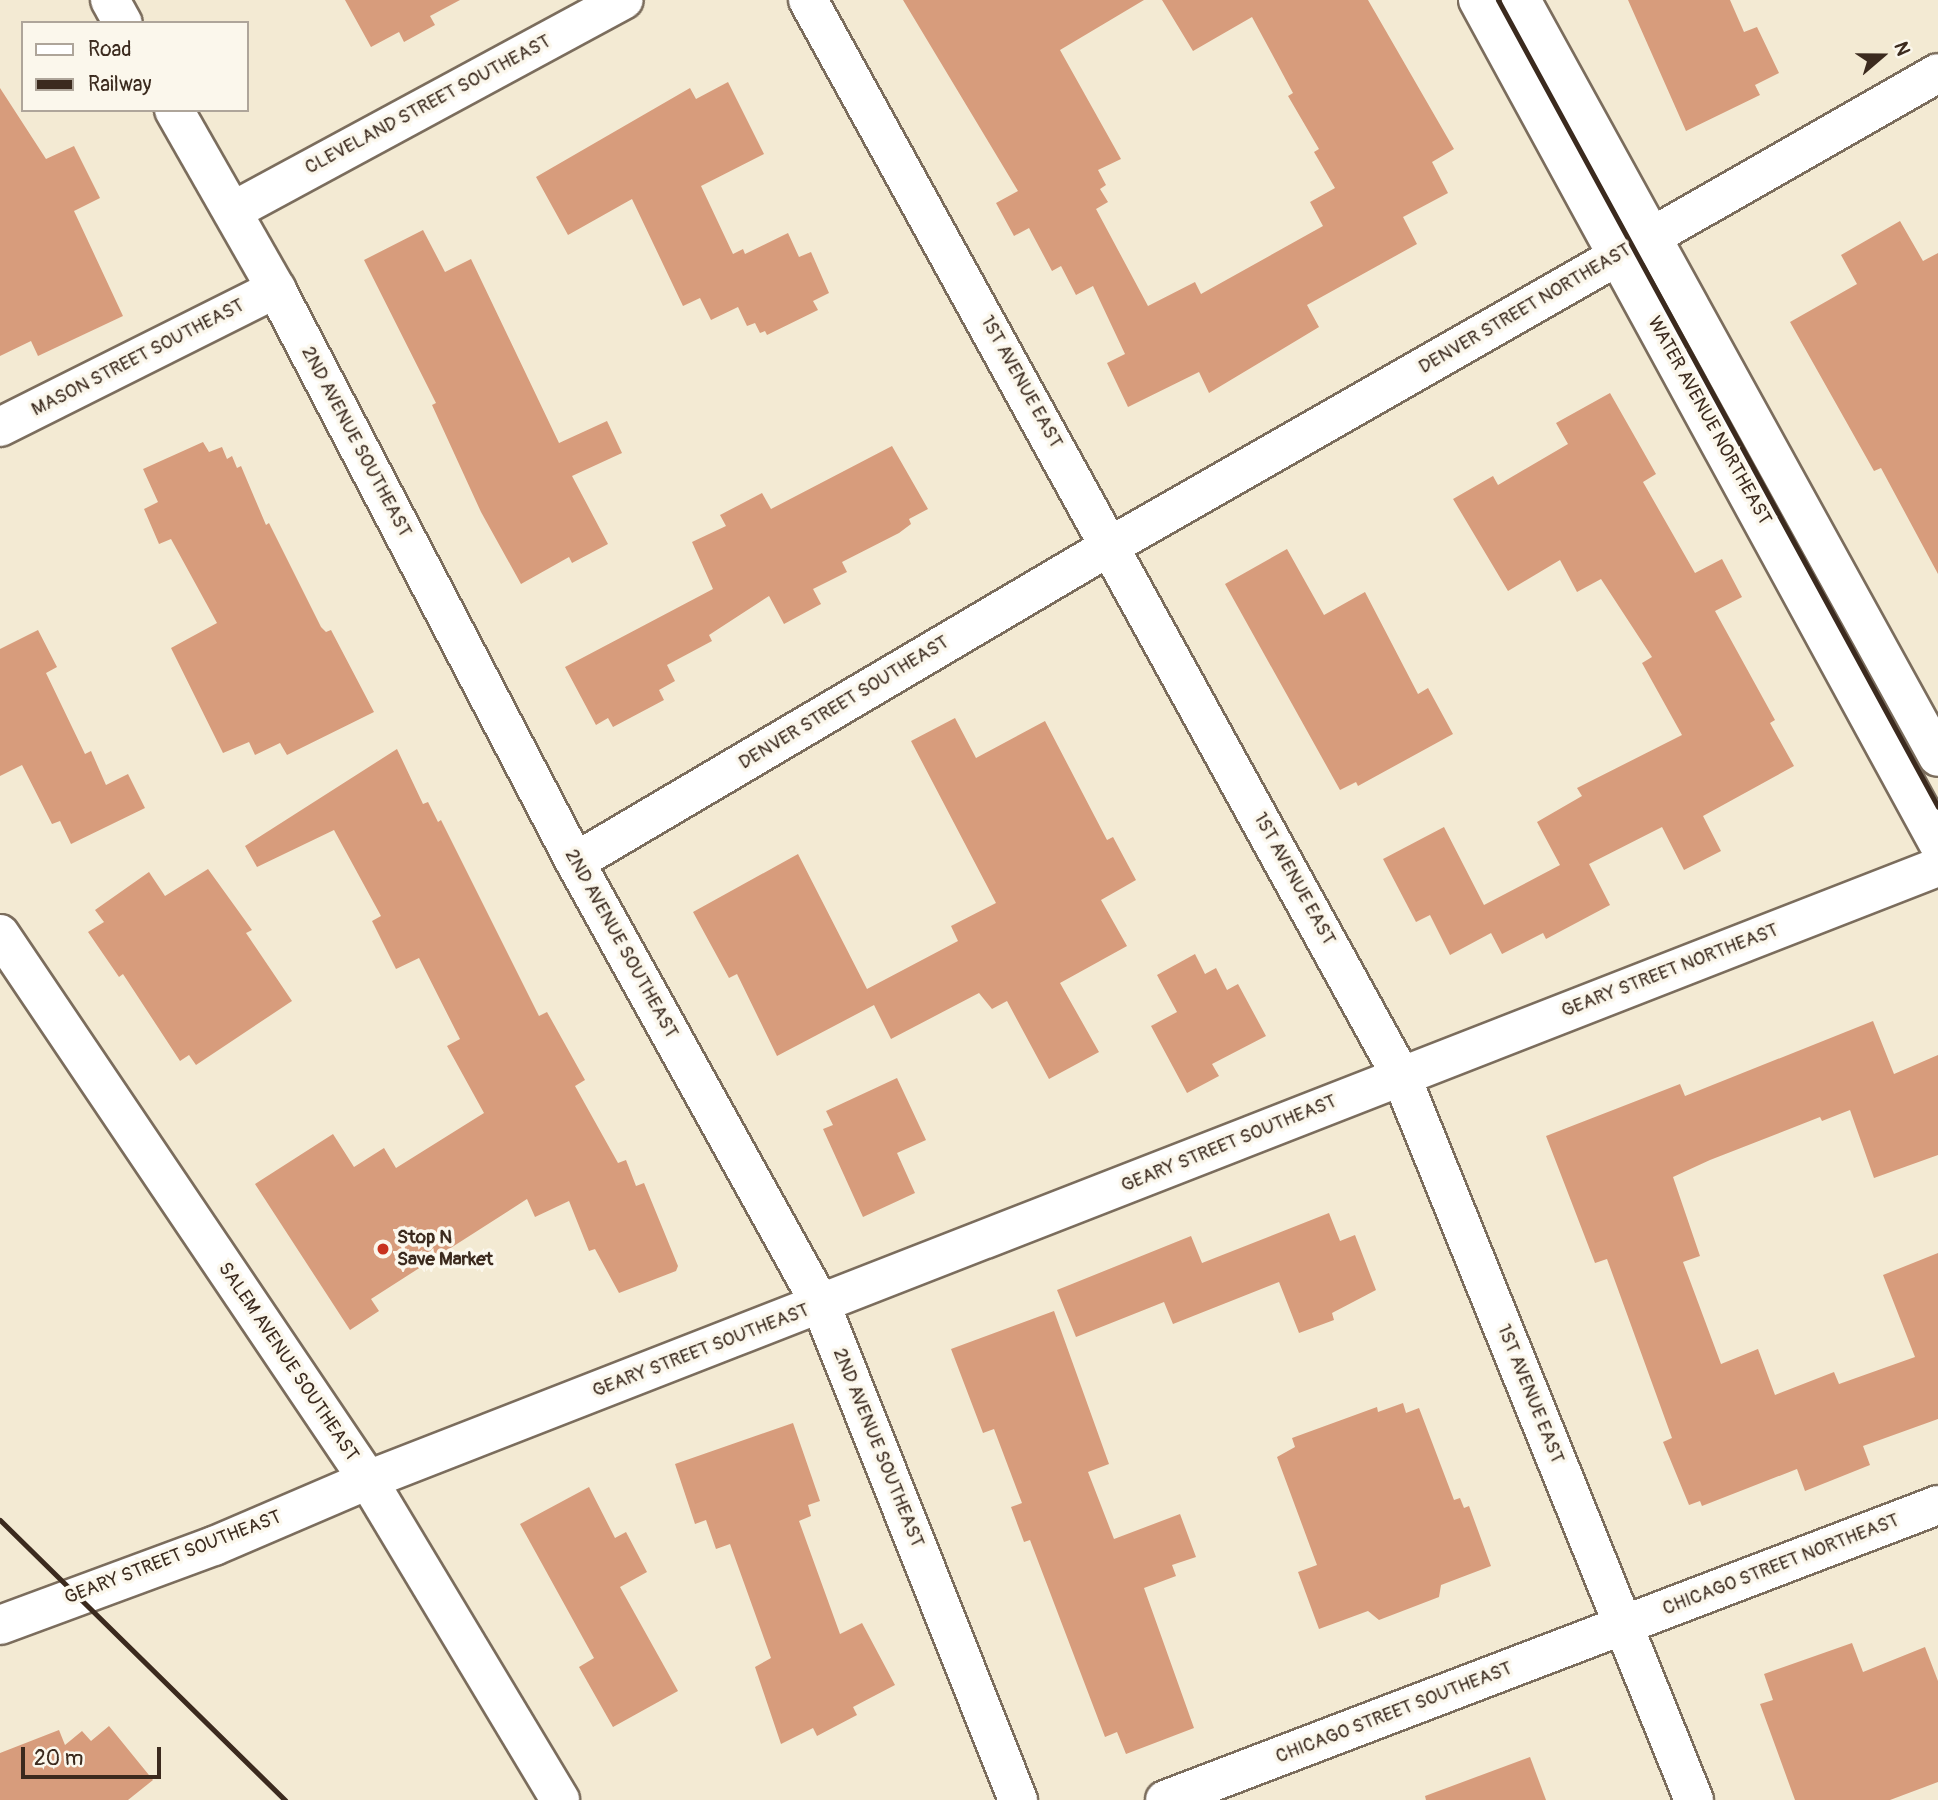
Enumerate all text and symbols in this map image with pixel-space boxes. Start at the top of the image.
legend [21,21,248,112]
north arrow [1847,21,1917,91]
street label: CLEVELAND STREET SOUTHEAST [301,30,555,180]
text: Road [88,36,132,63]
text: N [1888,39,1915,59]
text: Railway [88,71,152,98]
street label: DENVER STREET NORTHEAST [1415,239,1635,379]
street label: MASON STREET SOUTHEAST [28,294,248,422]
street label: 1ST AVENUE EAST [975,312,1067,452]
street label: WATER AVENUE NORTHEAST [1642,313,1776,529]
street label: 2ND AVENUE SOUTHEAST [296,343,416,541]
street label: DENVER STREET SOUTHEAST [735,631,953,775]
street label: 1ST AVENUE EAST [1248,809,1340,949]
street label: 2ND AVENUE SOUTHEAST [560,846,682,1042]
street label: GEARY STREET NORTHEAST [1558,919,1782,1023]
street label: GEARY STREET SOUTHEAST [1118,1090,1340,1198]
place label: Stop N Save Market [397,1227,493,1271]
marker: Stop N Save Market [375,1241,391,1257]
street label: SALEM AVENUE SOUTHEAST [213,1258,363,1466]
street label: GEARY STREET SOUTHEAST [589,1299,813,1403]
street label: 1ST AVENUE EAST [1492,1321,1568,1467]
street label: 2ND AVENUE SOUTHEAST [828,1345,928,1551]
street label: GEARY STREET SOUTHEAST [61,1506,285,1610]
street label: CHICAGO STREET NORTHEAST [1660,1509,1902,1621]
street label: CHICAGO STREET SOUTHEAST [1273,1657,1515,1769]
scale bar [24,1734,164,1778]
text: 20 m [34,1745,83,1772]

